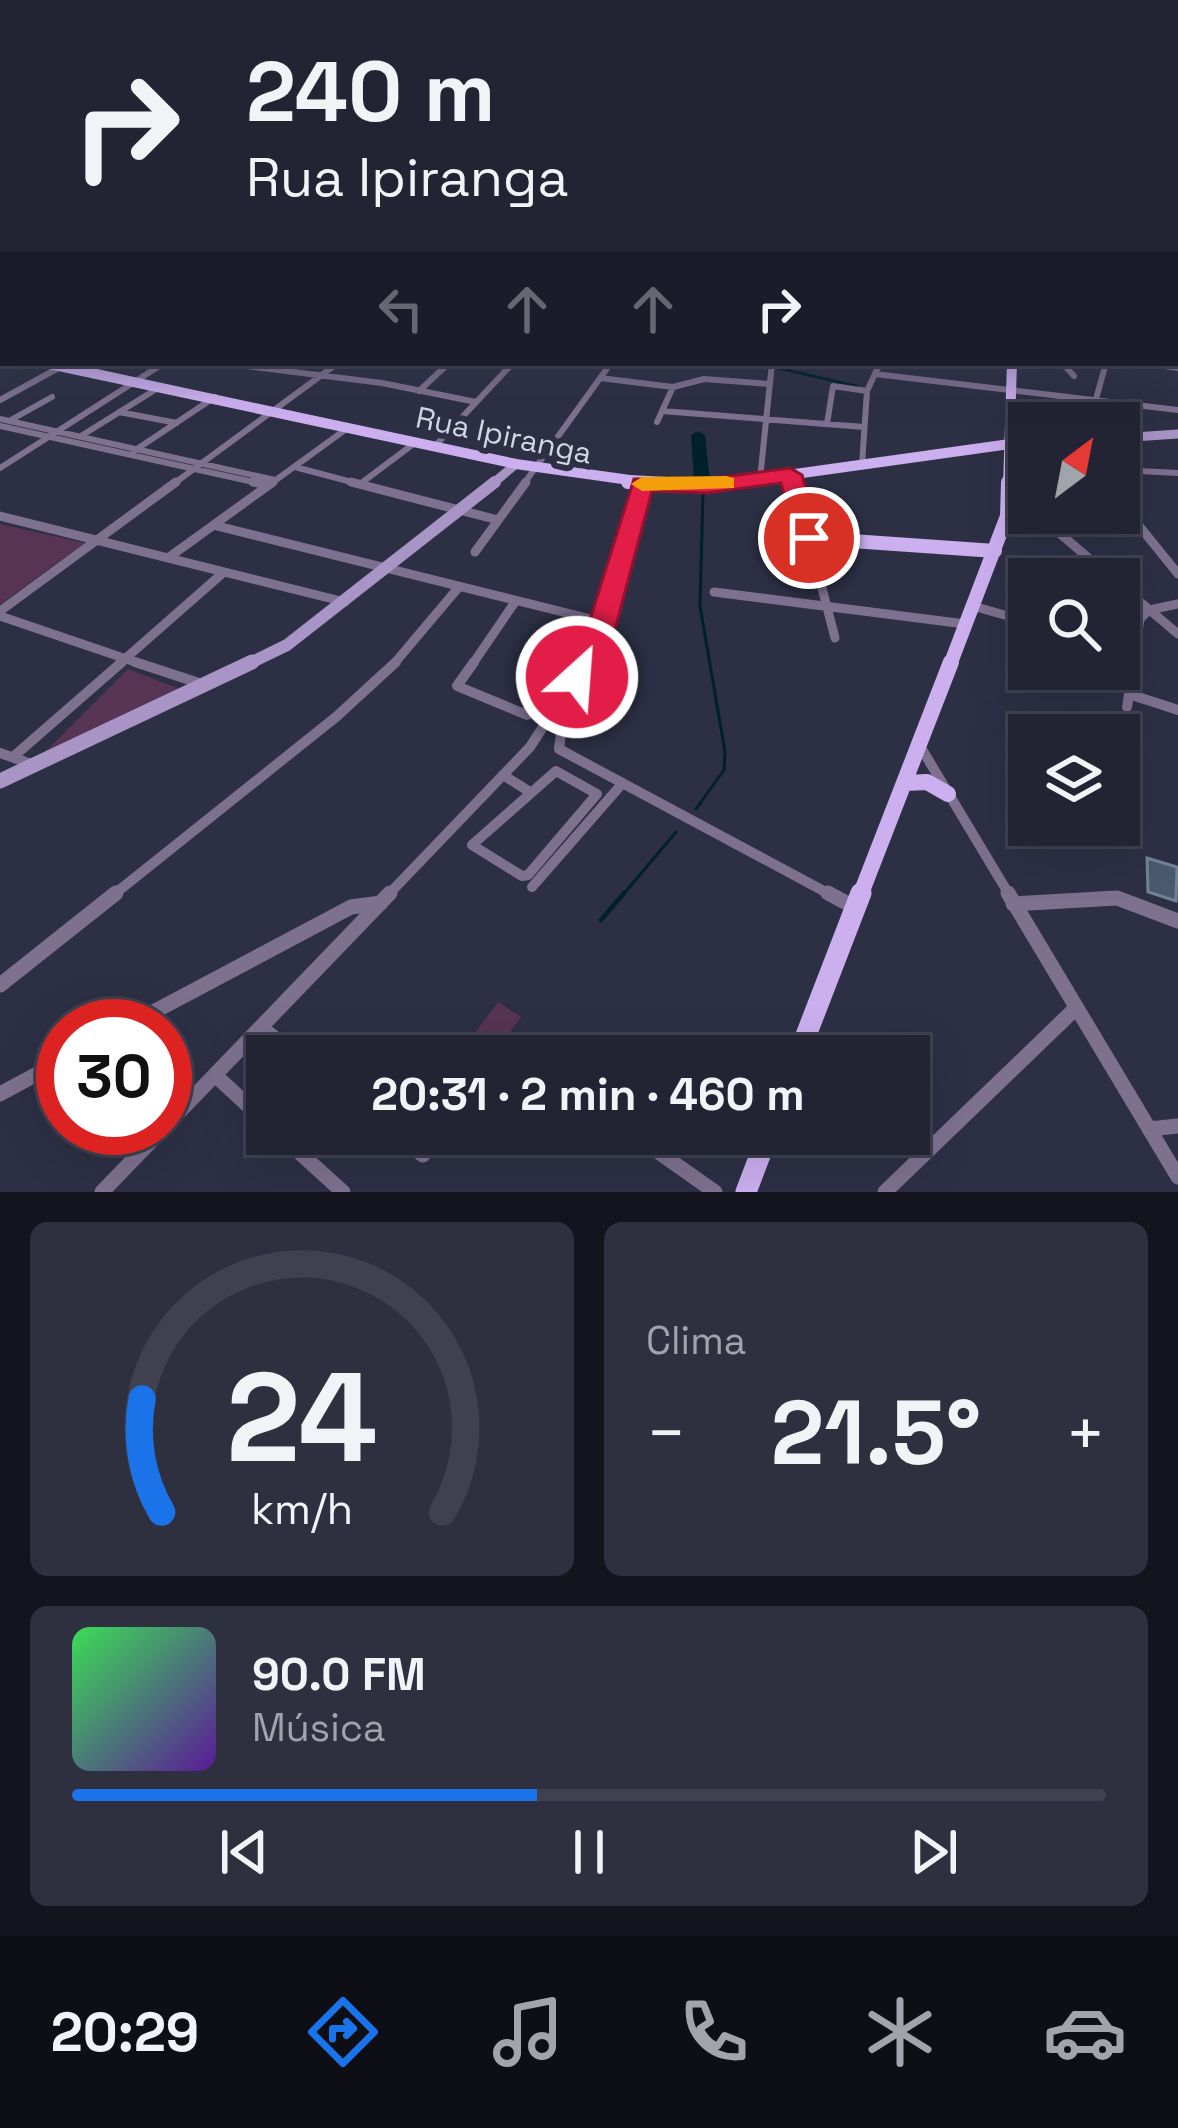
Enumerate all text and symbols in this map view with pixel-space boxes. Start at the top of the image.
text: 240 m [246,38,495,146]
icon: right [48,48,204,204]
text: Rua Ipiranga [246,143,569,212]
icon: left [368,276,434,342]
icon: ahead [494,276,560,342]
icon: ahead [620,276,686,342]
icon: right [746,276,812,342]
street label: Rua Ipiranga [412,397,596,473]
north arrow [1008,402,1140,534]
map controls [1008,402,1140,846]
pin [758,487,860,589]
icon: arrive [776,505,842,571]
button: search [1008,558,1140,690]
position arrow [514,614,640,740]
button: layers [1008,714,1140,846]
speed limit sign: 30 [36,999,192,1155]
text: 20:31 · 2 min · 460 m [371,1066,805,1123]
text: Clima [646,1316,746,1365]
text: 24 [226,1338,378,1497]
text: 21.5° [771,1375,981,1490]
text: − [646,1391,687,1475]
text: + [1065,1391,1106,1475]
text: km/h [251,1482,353,1537]
text: 90.0 FM [252,1646,426,1703]
text: Música [252,1703,385,1752]
icon: previous [211,1819,277,1885]
icon: pause [556,1819,622,1885]
icon: next [901,1819,967,1885]
icon: directions [301,1990,385,2074]
icon: music [486,1990,570,2074]
icon: phone [672,1990,756,2074]
icon: climate [858,1990,942,2074]
icon: car [1043,1990,1127,2074]
text: 20:29 [51,1998,199,2067]

